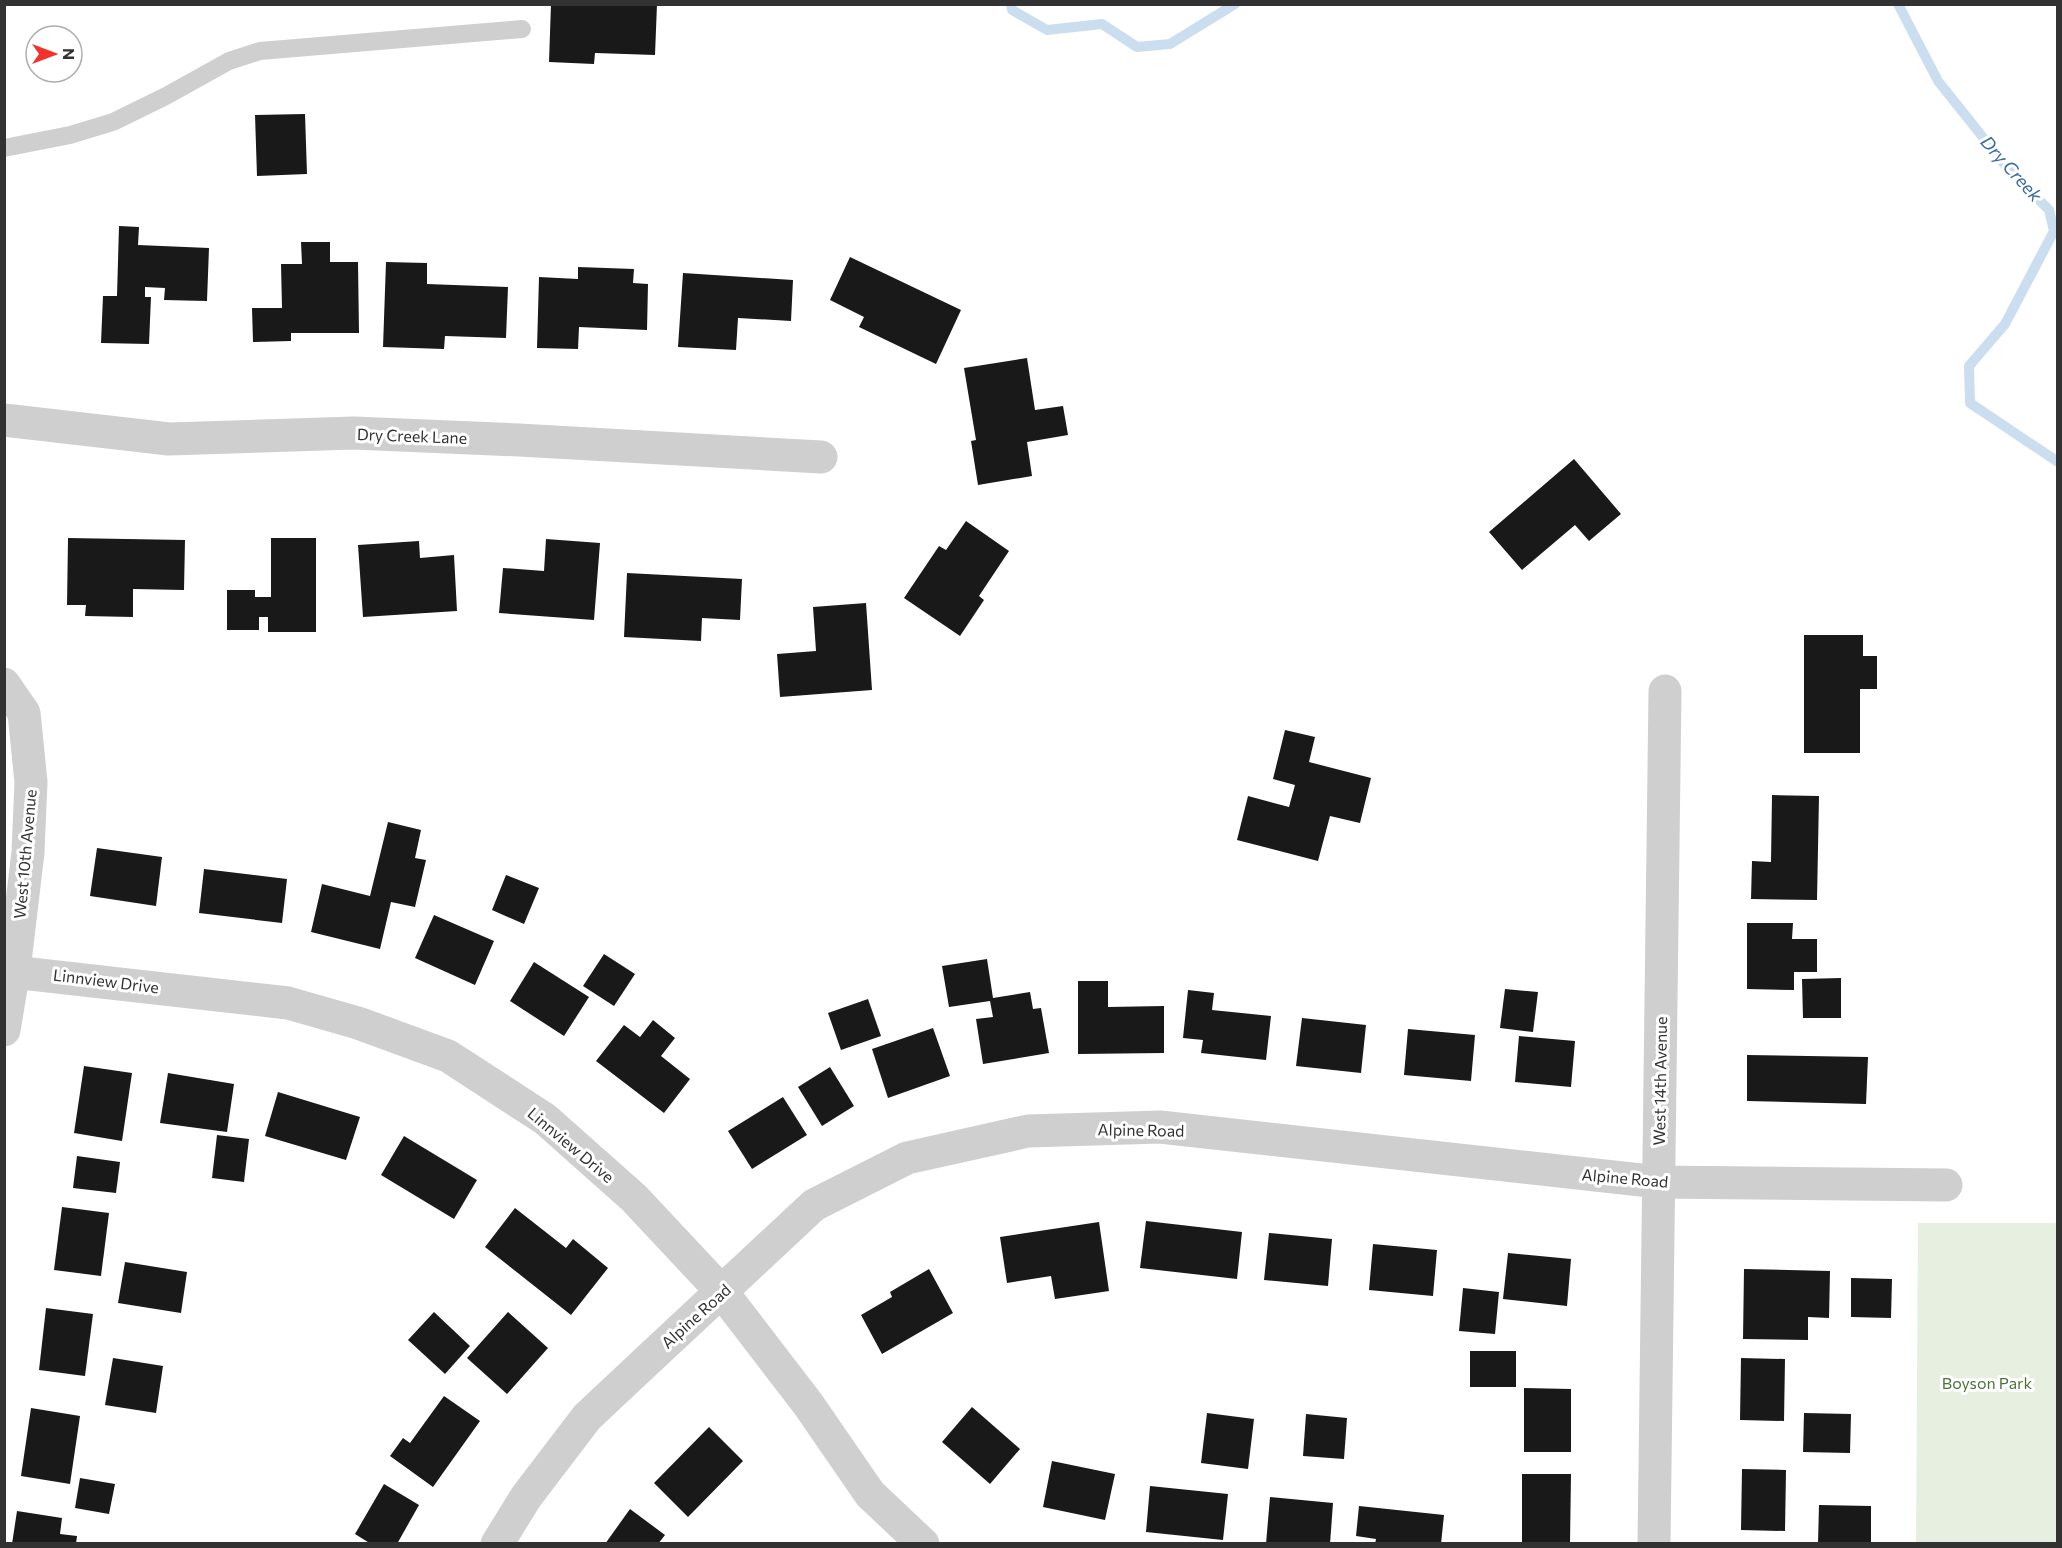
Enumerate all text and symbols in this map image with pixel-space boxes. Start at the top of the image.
north arrow [24,24,84,84]
text: N [60,48,79,60]
water label: Dry Creek [1976,131,2048,207]
street label: Dry Creek Lane [357,424,467,447]
street label: West 10th Avenue [9,788,40,919]
street label: Linnview Drive [52,965,160,996]
street label: West 14th Avenue [1649,1016,1670,1146]
street label: Linnview Drive [524,1103,618,1186]
street label: Alpine Road [1097,1119,1185,1140]
street label: Alpine Road [1581,1164,1669,1191]
street label: Alpine Road [657,1280,734,1352]
park label: Boyson Park [1942,1373,2032,1392]

